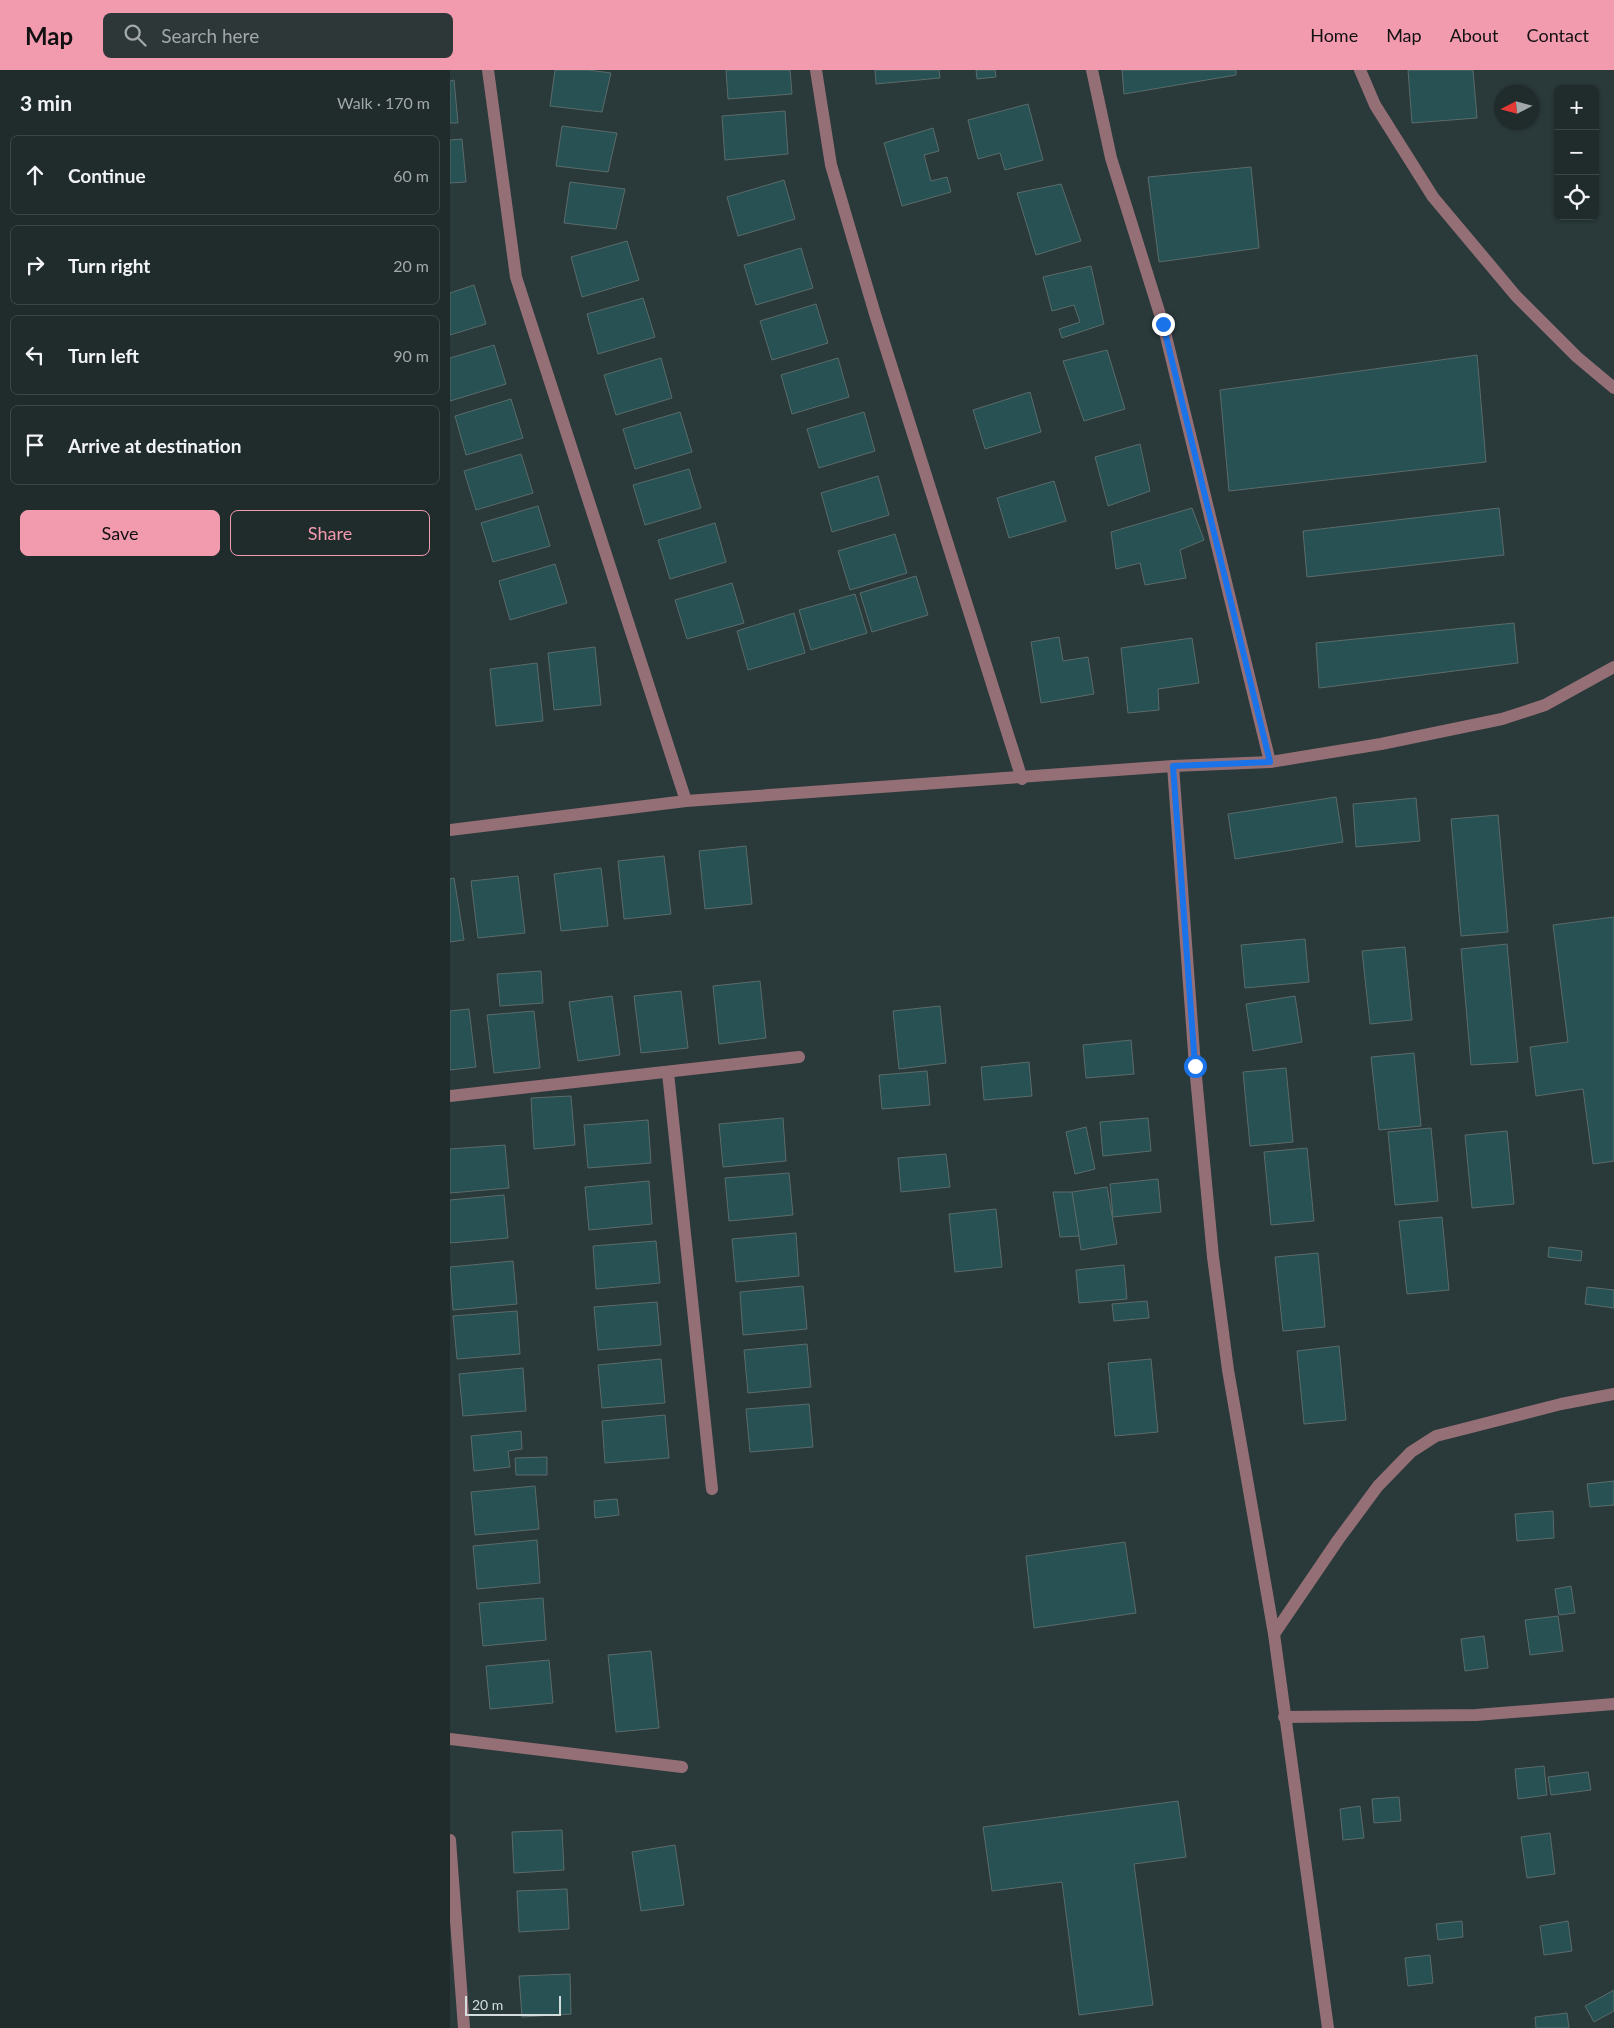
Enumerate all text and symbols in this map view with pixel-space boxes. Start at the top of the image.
search box [103,13,453,58]
text: Map [25,21,73,50]
icon: search [121,21,149,49]
text: Search here [161,24,259,47]
text: Home [1310,24,1358,46]
text: Map [1386,24,1422,46]
text: About [1450,24,1499,46]
text: Contact [1527,24,1589,46]
north arrow [1494,85,1539,130]
map controls [1554,85,1599,220]
button: + [1554,85,1599,130]
text: 3 min [20,90,72,115]
text: Walk · 170 m [337,93,430,112]
button: − [1554,130,1599,175]
icon: ahead [21,161,49,189]
text: Continue [68,164,146,187]
text: 60 m [393,166,429,185]
button: locate [1554,175,1599,220]
icon: right [21,251,49,279]
text: Turn right [68,254,150,277]
text: 20 m [393,256,429,275]
route end [1152,313,1175,336]
icon: left [21,341,49,369]
text: Turn left [68,344,139,367]
text: 90 m [393,346,429,365]
icon: arrive [21,431,49,459]
text: Arrive at destination [68,434,241,457]
button: Save [20,510,220,556]
button: Share [230,510,430,556]
route start [1184,1055,1207,1078]
scale bar [465,1993,561,2016]
text: 20 m [472,1996,503,2013]

